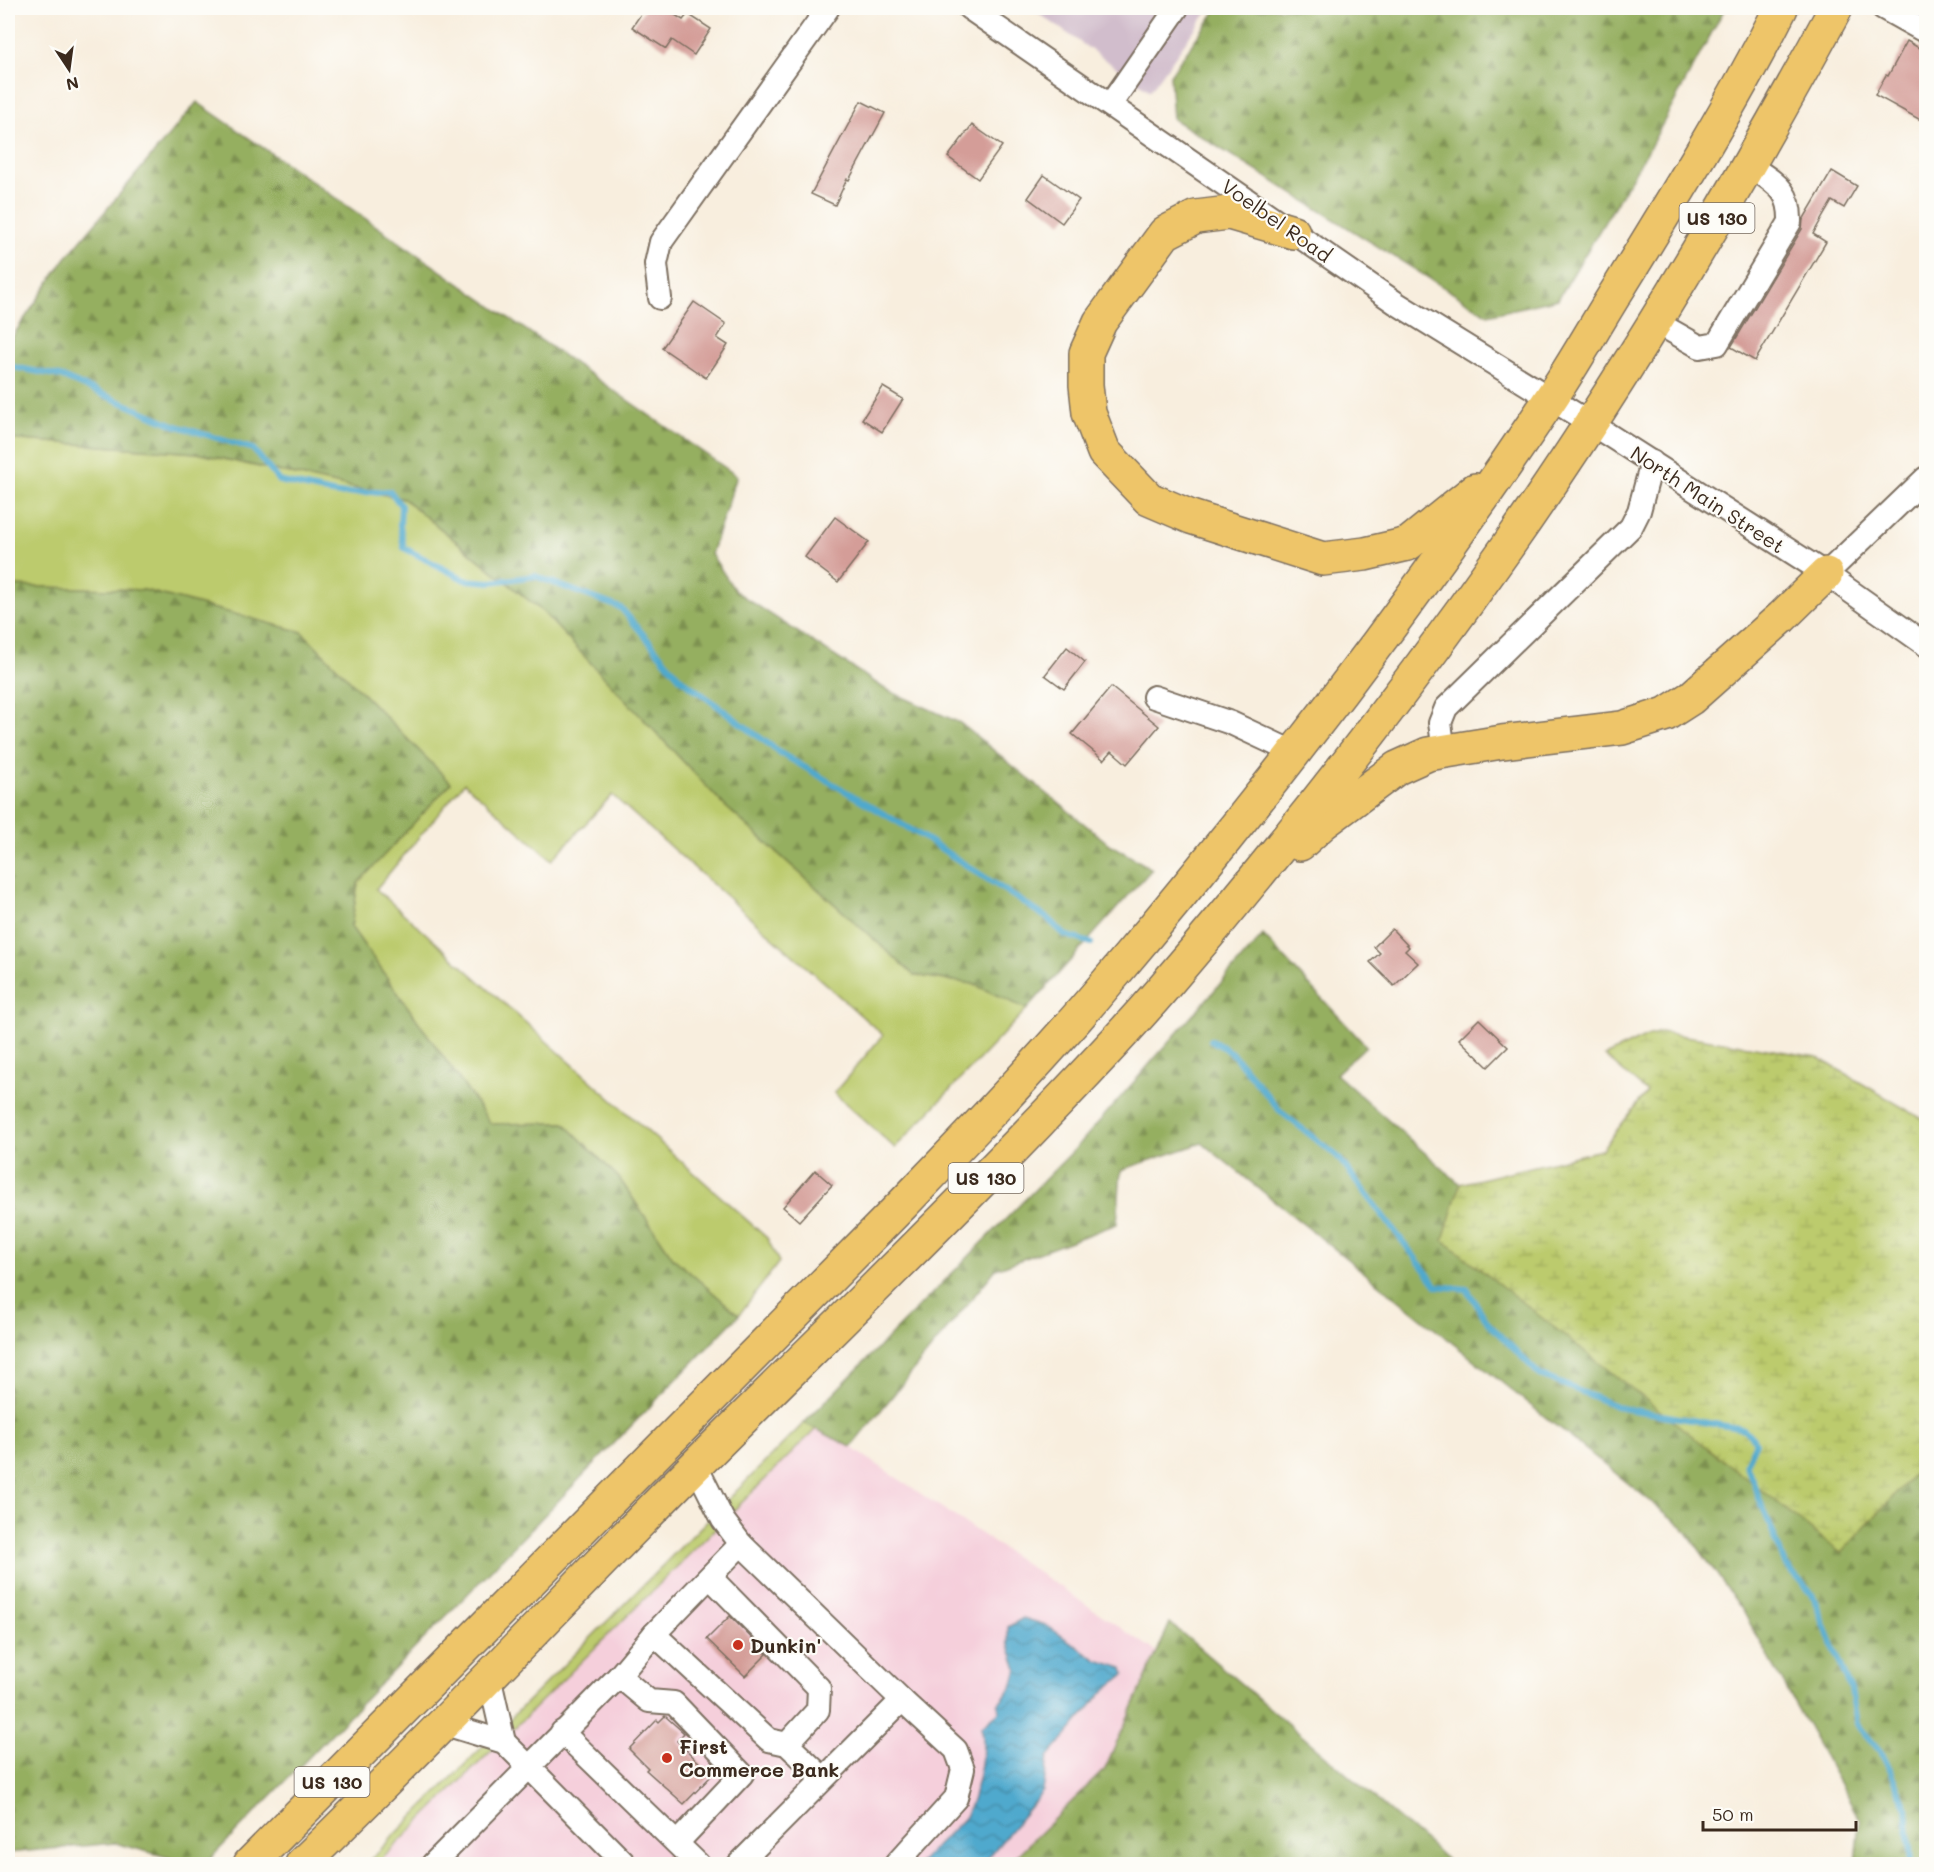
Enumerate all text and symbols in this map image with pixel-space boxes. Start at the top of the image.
north arrow [39,39,99,99]
text: N [64,73,81,96]
street label: Voelbel Road [1217,173,1337,267]
road number: US 130 [1680,203,1754,233]
street label: North Main Street [1626,439,1790,559]
road number: US 130 [948,1163,1024,1193]
place label: Dunkin' [750,1632,822,1658]
marker: Dunkin' [731,1638,745,1652]
place label: First Commerce Bank [679,1733,839,1782]
marker: First Commerce Bank [660,1751,674,1765]
road number: US 130 [294,1767,370,1797]
scale bar [1703,1794,1856,1832]
text: 50 m [1712,1802,1754,1826]

